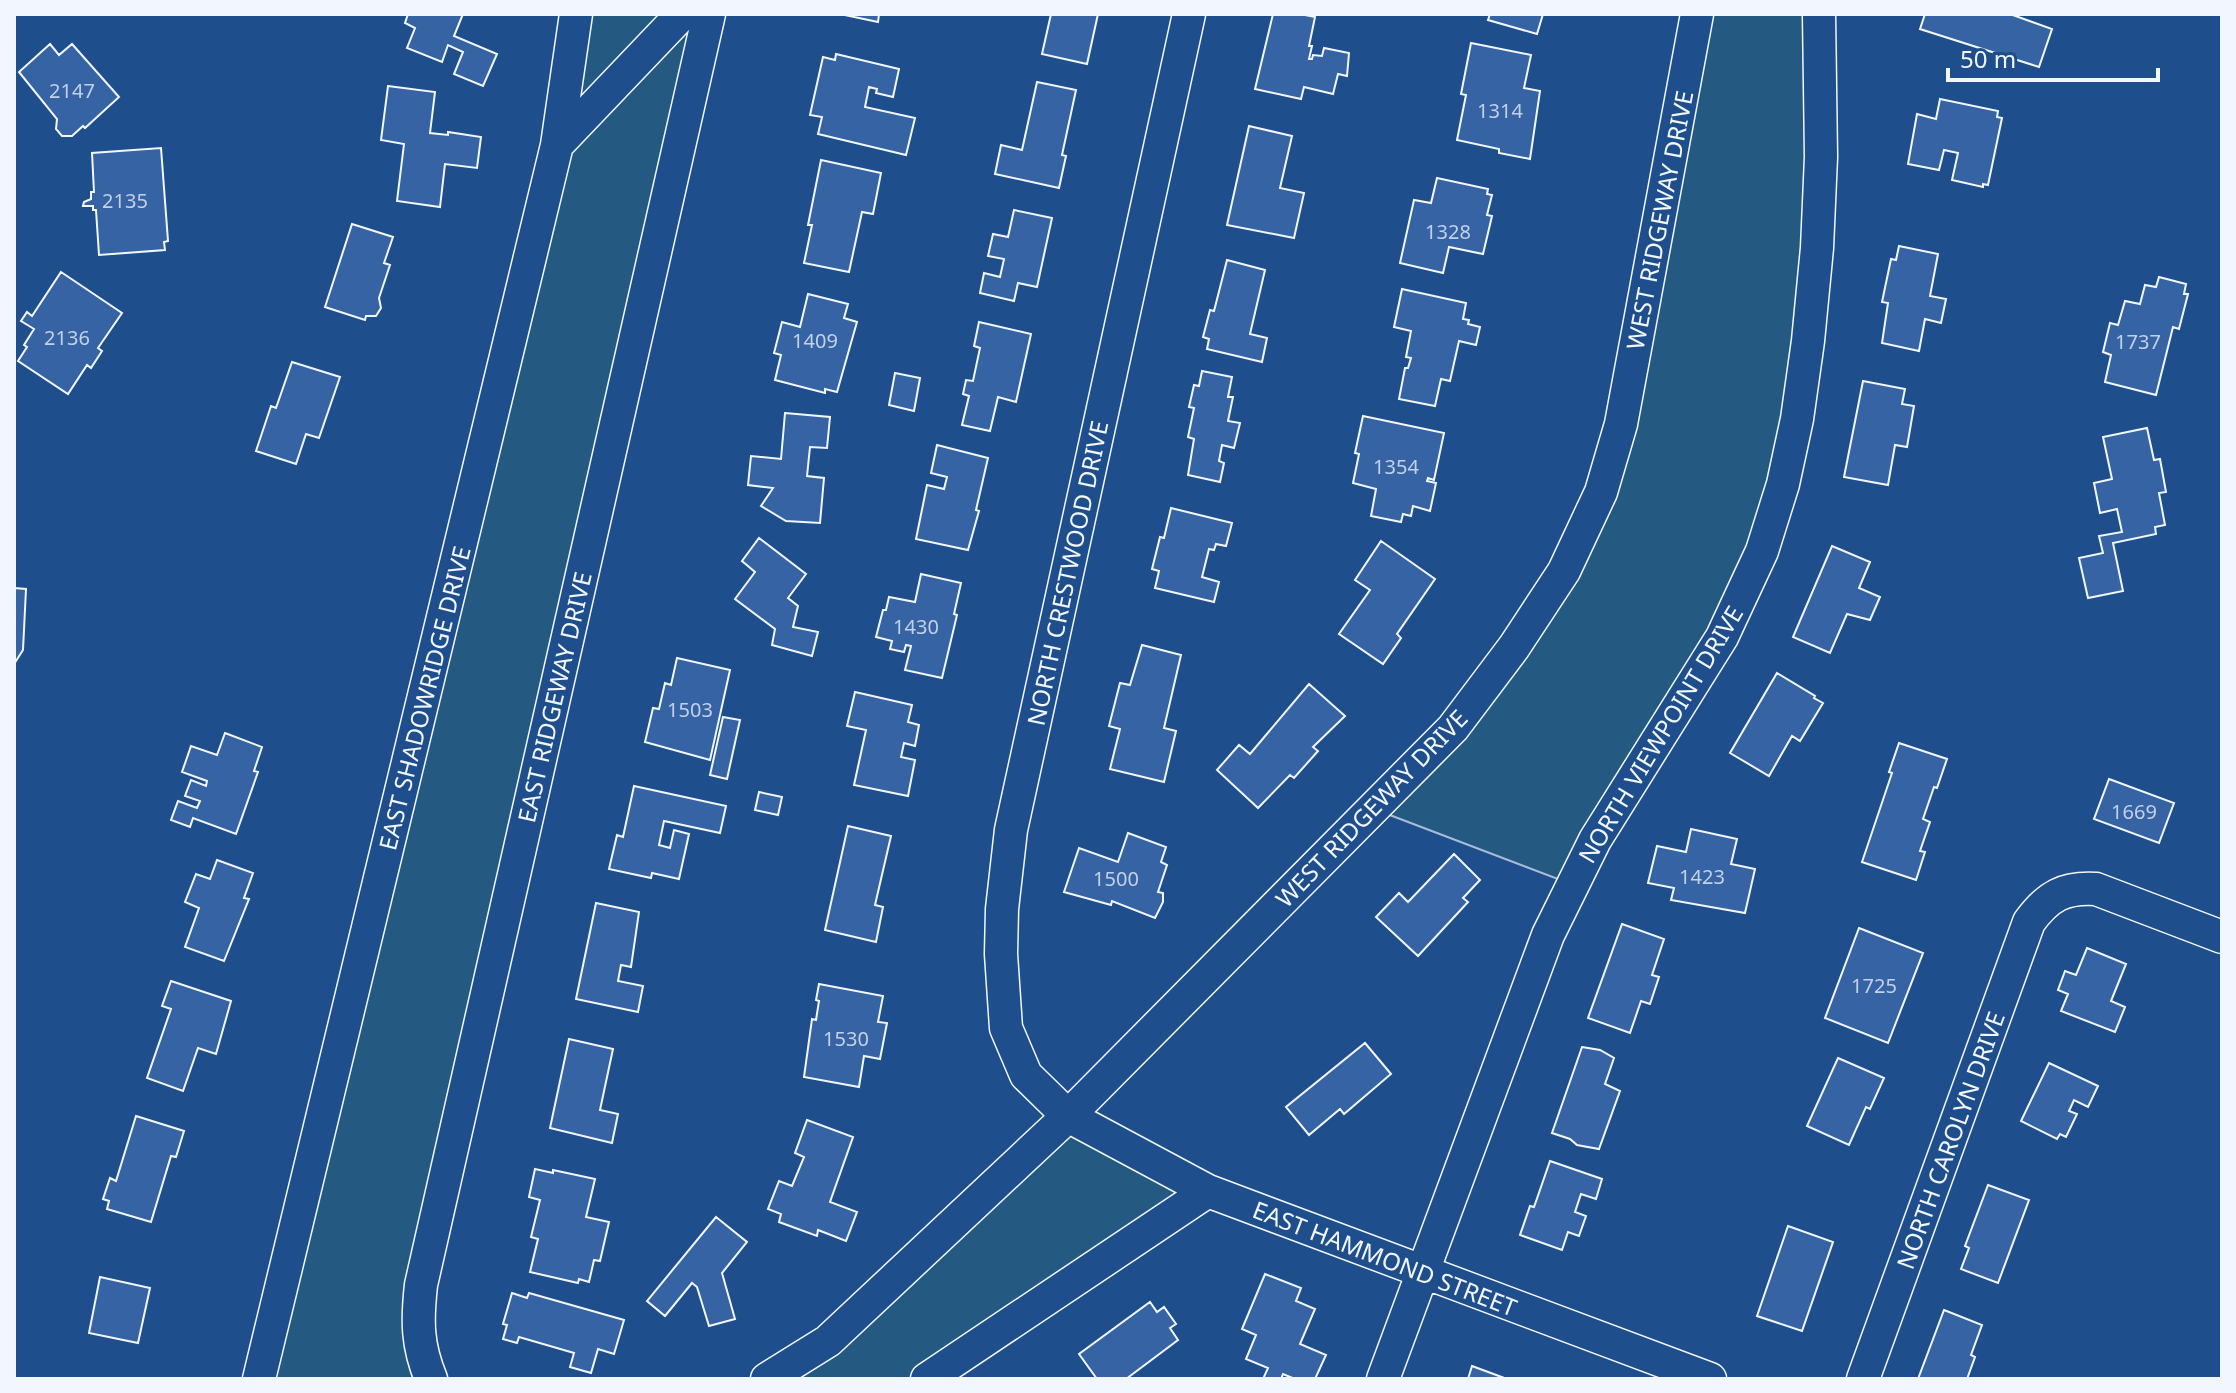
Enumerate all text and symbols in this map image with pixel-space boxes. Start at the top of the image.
scale bar [1948,32,2158,82]
text: 50 m [1960,42,2016,75]
house number: 2147 [49,77,95,104]
street label: WEST RIDGEWAY DRIVE [1618,88,1700,352]
house number: 1314 [1477,97,1523,124]
house number: 2135 [102,187,148,214]
house number: 1328 [1425,218,1471,245]
house number: 2136 [44,324,90,351]
house number: 1409 [792,327,838,354]
house number: 1737 [2115,328,2161,355]
street label: NORTH CRESTWOOD DRIVE [1019,418,1115,728]
house number: 1354 [1373,453,1419,480]
street label: EAST SHADOWRIDGE DRIVE [370,543,478,853]
street label: EAST RIDGEWAY DRIVE [509,568,599,826]
street label: NORTH VIEWPOINT DRIVE [1570,599,1750,869]
house number: 1430 [893,613,939,640]
house number: 1503 [667,696,713,723]
street label: WEST RIDGEWAY DRIVE [1268,702,1474,914]
house number: 1669 [2111,798,2157,825]
house number: 1423 [1679,863,1725,890]
house number: 1500 [1093,865,1139,892]
house number: 1725 [1851,972,1897,999]
street label: NORTH CAROLYN DRIVE [1888,1007,2012,1273]
house number: 1530 [823,1025,869,1052]
street label: EAST HAMMOND STREET [1248,1192,1522,1324]

